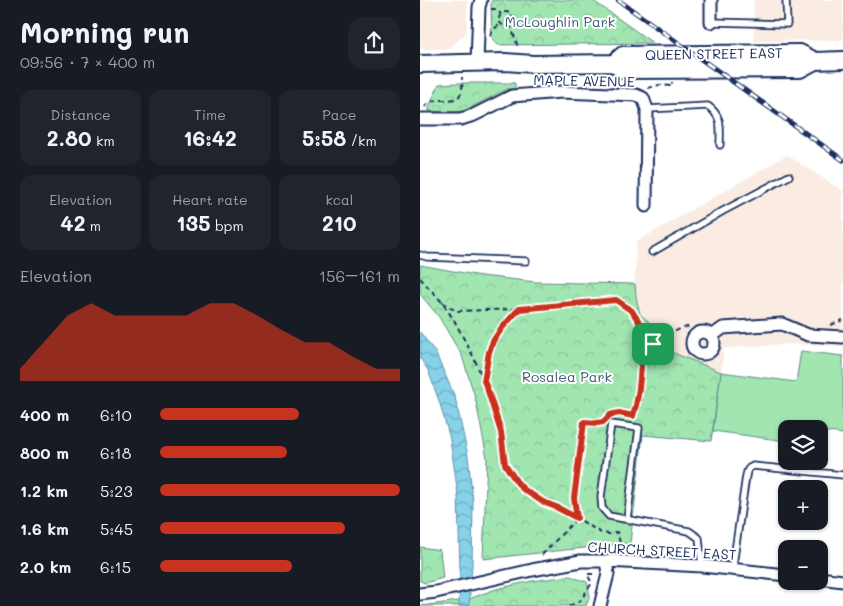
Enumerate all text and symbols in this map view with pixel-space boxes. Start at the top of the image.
park label: McLoughlin Park [505,12,615,31]
text: Morning run [20,14,189,50]
button: share [348,17,400,69]
street label: QUEEN STREET EAST [645,43,783,64]
text: 09:56 · 7 × 400 m [20,51,155,72]
street label: MAPLE AVENUE [533,70,635,91]
text: Distance [51,105,111,124]
text: Time [194,105,226,124]
text: Pace [322,105,356,124]
text: 2.80 [47,124,91,151]
text: 16:42 [183,124,237,151]
text: 5:58 [302,124,346,151]
text: km [91,131,115,150]
text: /km [346,131,377,150]
text: Elevation [49,190,112,209]
text: Heart rate [172,190,248,209]
text: kcal [325,190,353,209]
text: 42 [60,209,85,236]
text: 135 [176,209,210,236]
text: 210 [322,209,357,236]
text: m [85,216,101,235]
text: bpm [210,216,244,235]
text: Elevation [20,265,92,286]
text: 156–161 m [319,265,400,286]
pin [632,323,674,365]
icon: arrive [639,330,667,358]
park label: Rosalea Park [522,367,612,386]
text: 400 m [20,404,69,425]
text: 6:10 [100,404,132,425]
map controls [778,420,828,590]
button: layers [778,420,828,470]
text: 800 m [20,442,69,463]
text: 6:18 [100,442,131,463]
text: 1.2 km [20,480,68,501]
text: 5:23 [100,480,133,501]
button: + [778,480,828,530]
text: 1.6 km [20,518,69,539]
text: 5:45 [100,518,133,539]
street label: CHURCH STREET EAST [587,537,737,564]
button: − [778,540,828,590]
text: 2.0 km [20,556,71,577]
text: 6:15 [100,556,131,577]

